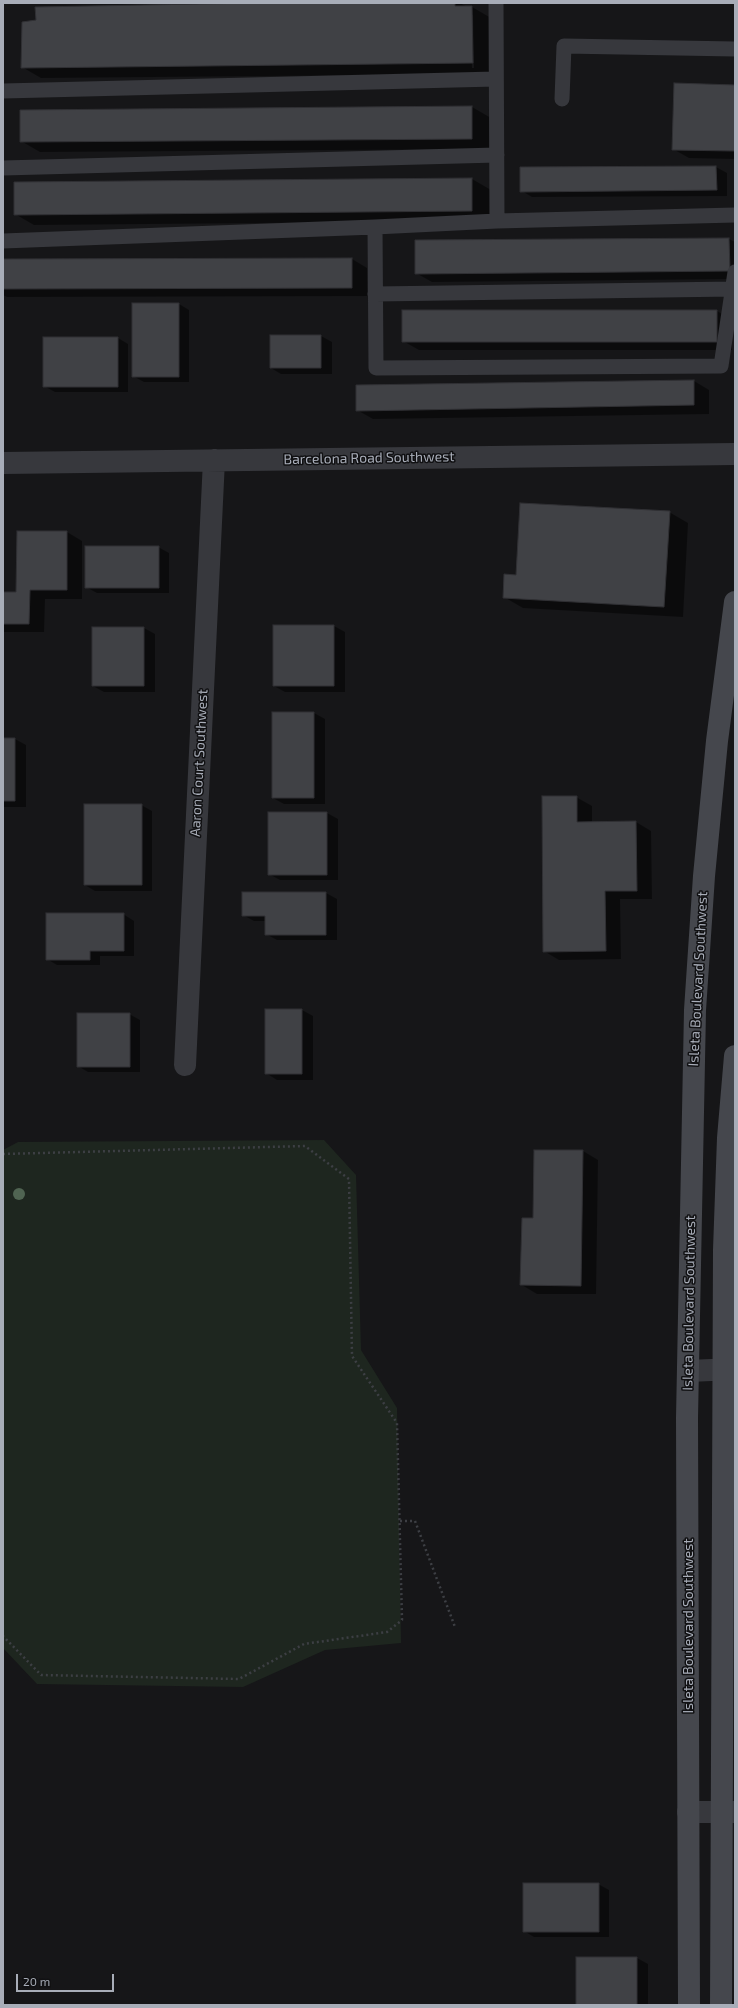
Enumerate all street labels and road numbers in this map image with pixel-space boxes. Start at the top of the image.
street label: Barcelona Road Southwest [283,448,455,468]
street label: Aaron Court Southwest [187,689,211,837]
street label: Isleta Boulevard Southwest [685,891,711,1067]
street label: Isleta Boulevard Southwest [679,1215,699,1391]
street label: Isleta Boulevard Southwest [680,1538,696,1714]

